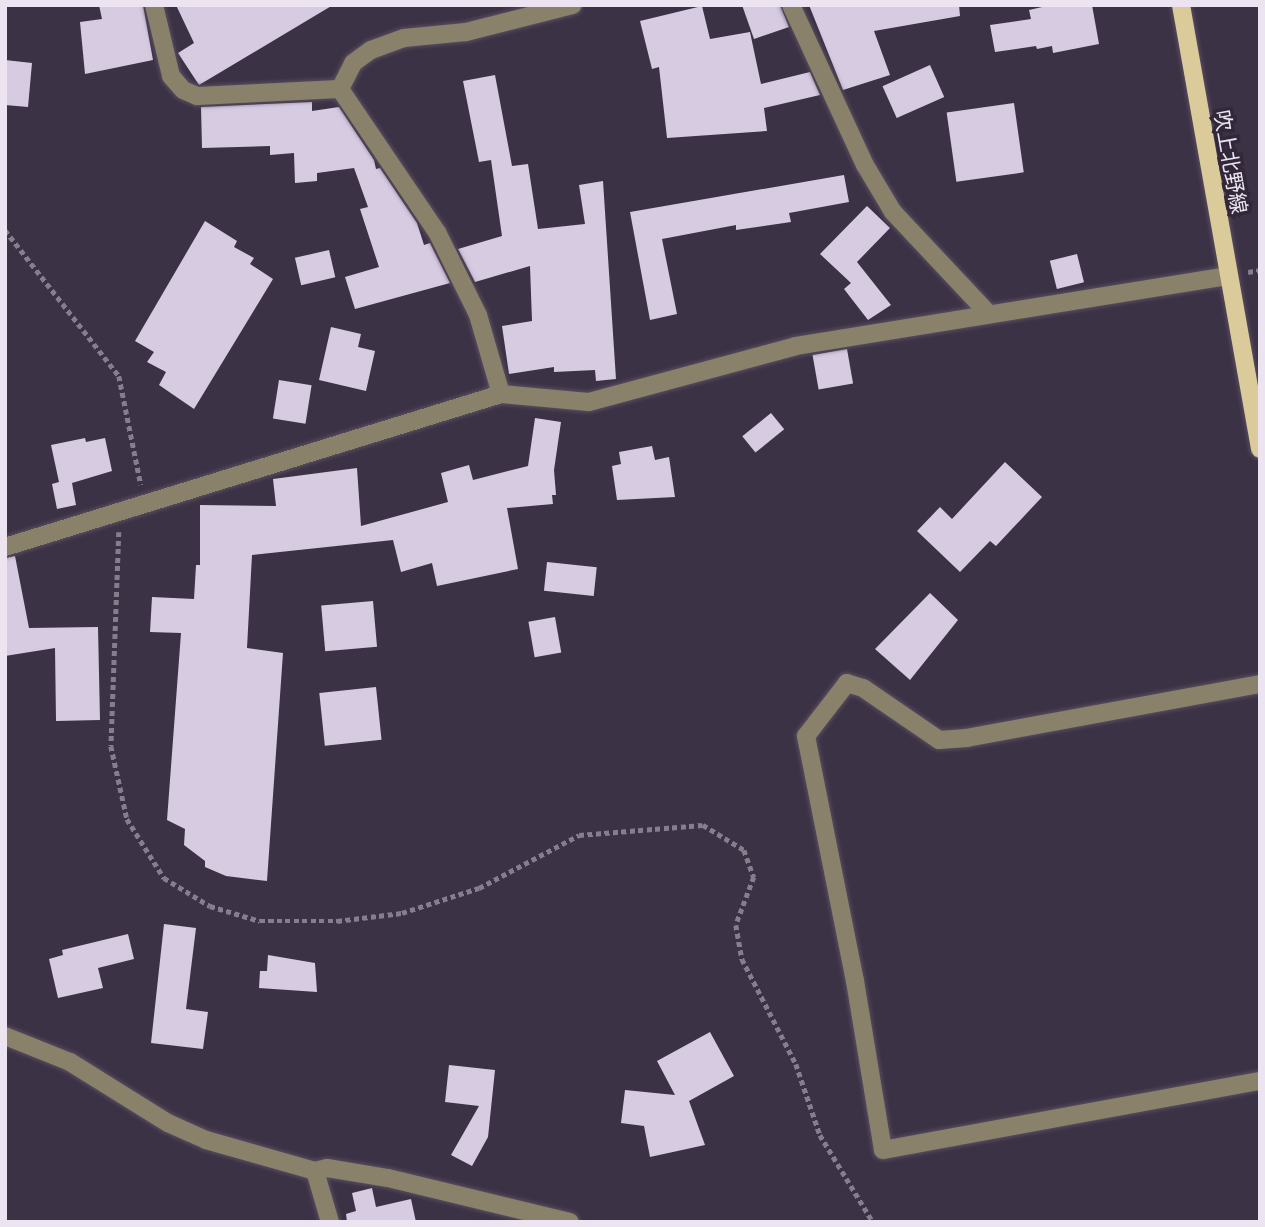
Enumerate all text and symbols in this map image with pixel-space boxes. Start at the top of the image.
street label: 吹上北野線 [1208,108,1252,216]

